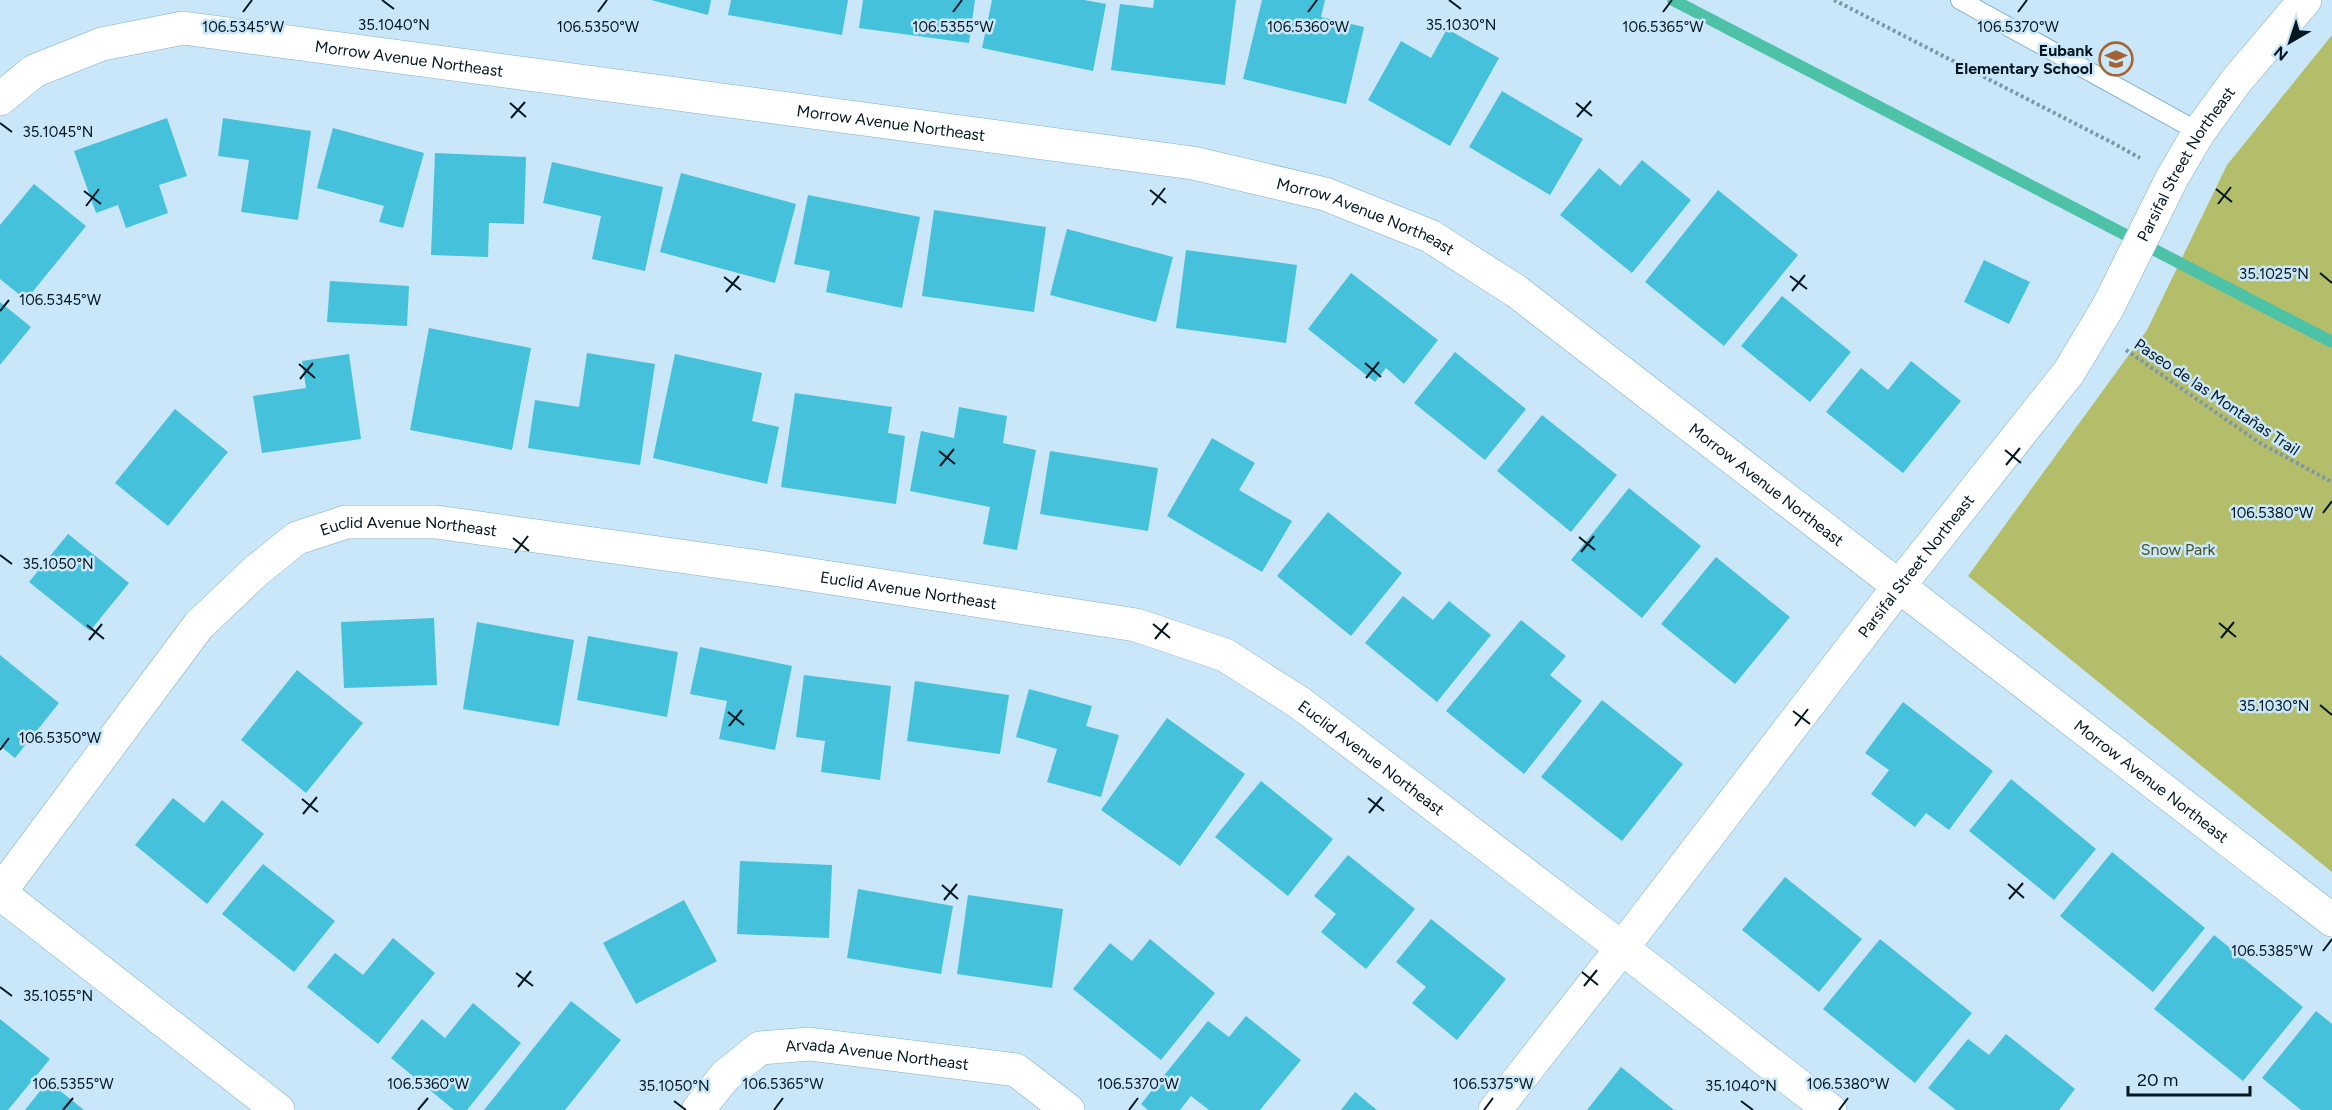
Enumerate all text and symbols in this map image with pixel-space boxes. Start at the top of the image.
north arrow [2260,12,2320,72]
text: 35.1040°N [358,16,430,34]
text: 35.1030°N [1426,16,1496,34]
text: 106.5345°W [202,18,285,36]
text: 106.5350°W [557,18,640,36]
text: 106.5355°W [912,18,994,36]
text: 106.5360°W [1267,18,1350,36]
text: 106.5365°W [1622,18,1704,36]
text: 106.5370°W [1977,18,2060,36]
street label: Morrow Avenue Northeast [314,36,505,80]
place label: Eubank Elementary School [1955,41,2093,78]
school or university icon: Eubank Elementary School [2098,41,2134,77]
text: N [2270,42,2292,65]
street label: Parsifal Street Northeast [2133,83,2239,244]
street label: Morrow Avenue Northeast [796,101,986,145]
text: 35.1045°N [23,123,93,141]
street label: Morrow Avenue Northeast [1275,173,1458,259]
text: 35.1025°N [2239,265,2309,283]
text: 106.5345°W [19,291,102,309]
street label: Paseo de las Montañas Trail [2131,335,2303,459]
street label: Morrow Avenue Northeast [1686,419,1848,550]
street label: Parsifal Street Northeast [1854,490,1978,641]
text: 106.5380°W [2231,504,2314,522]
street label: Euclid Avenue Northeast [318,513,498,540]
park label: Snow Park [2141,540,2216,559]
text: 35.1050°N [22,555,94,573]
street label: Euclid Avenue Northeast [819,567,998,613]
street label: Euclid Avenue Northeast [1295,696,1448,819]
text: 35.1030°N [2239,697,2309,715]
street label: Morrow Avenue Northeast [2071,715,2233,846]
text: 106.5350°W [19,729,102,747]
text: 106.5385°W [2231,942,2314,960]
text: 35.1055°N [23,987,93,1005]
street label: Arvada Avenue Northeast [785,1034,970,1073]
scale bar [2128,1059,2250,1097]
text: 20 m [2137,1069,2178,1091]
text: 106.5355°W [32,1075,114,1093]
text: 106.5360°W [387,1075,470,1093]
text: 106.5365°W [742,1075,824,1093]
text: 106.5370°W [1097,1075,1180,1093]
text: 106.5375°W [1453,1075,1534,1093]
text: 106.5380°W [1807,1075,1890,1093]
text: 35.1050°N [638,1077,710,1095]
text: 35.1040°N [1705,1077,1777,1095]

